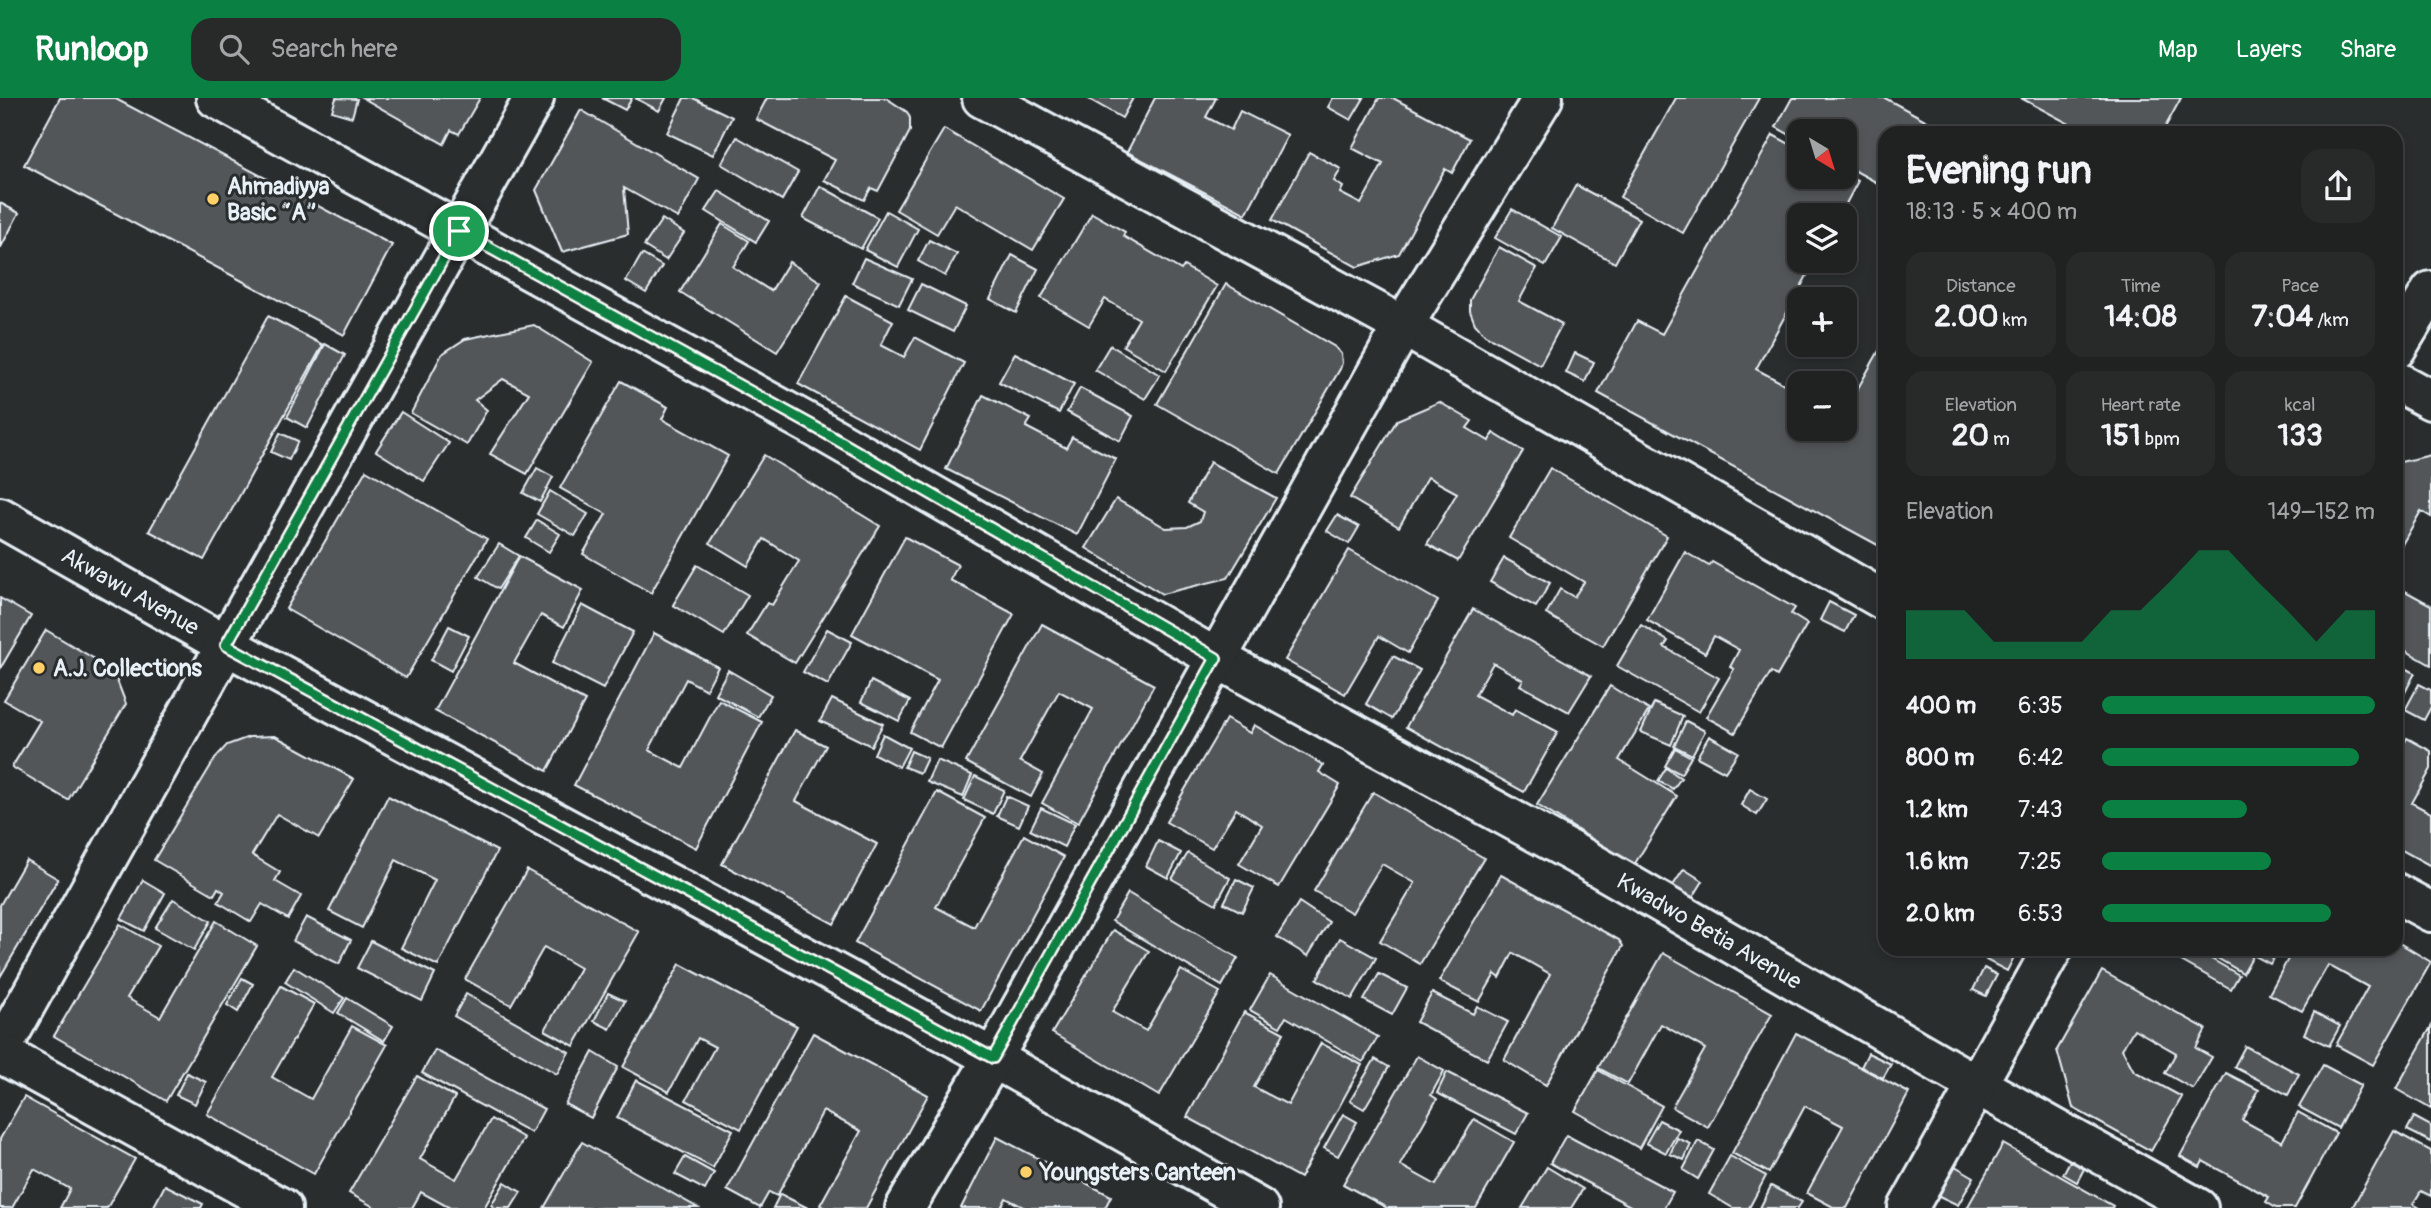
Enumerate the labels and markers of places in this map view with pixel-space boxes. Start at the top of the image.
place label: Ahmadiyya Basic “A” [227,172,330,227]
marker: Ahmadiyya Basic “A” [205,191,221,207]
pin [429,201,489,261]
place label: A.J. Collections [53,654,202,683]
marker: A.J. Collections [31,660,47,676]
place label: Youngsters Canteen [1039,1158,1236,1187]
marker: Youngsters Canteen [1018,1164,1034,1180]

